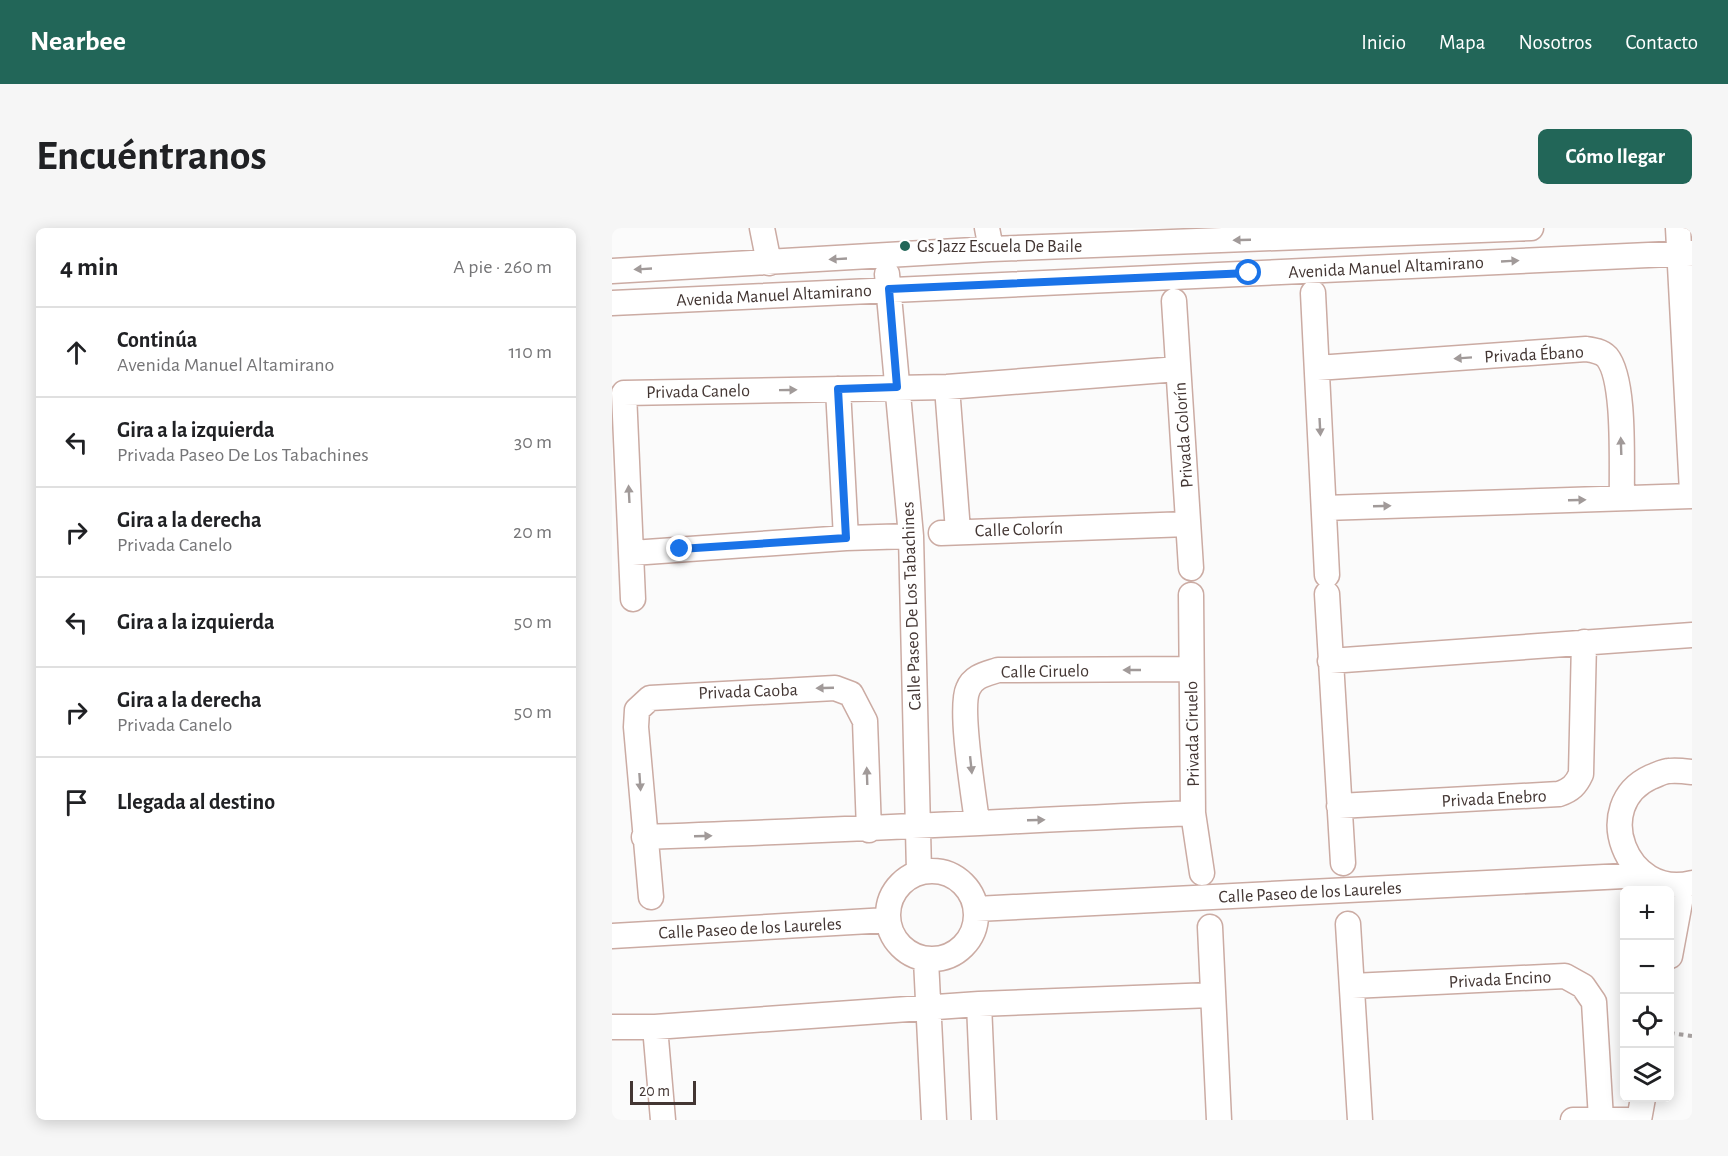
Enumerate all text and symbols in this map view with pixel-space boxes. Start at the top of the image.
text: Nearbee [30,28,126,56]
text: Inicio [1361,32,1406,53]
text: Mapa [1439,32,1486,53]
text: Nosotros [1519,32,1592,53]
text: Contacto [1625,32,1698,53]
button: Cómo llegar [1538,129,1692,184]
text: Encuéntranos [36,135,267,177]
one-way arrow [1233,235,1252,244]
place label: Gs Jazz Escuela De Baile [917,238,1082,256]
marker: Gs Jazz Escuela De Baile [898,239,912,253]
text: 4 min [60,254,119,280]
street label: Avenida Manuel Altamirano [1288,254,1484,282]
one-way arrow [828,255,847,264]
text: A pie · 260 m [453,257,552,277]
one-way arrow [1500,257,1519,266]
route start [1235,259,1261,285]
one-way arrow [633,265,652,274]
street label: Avenida Manuel Altamirano [676,282,872,310]
text: Continúa [117,329,197,351]
icon: ahead [60,336,93,369]
street label: Privada Ébano [1484,340,1584,367]
text: 110 m [508,342,552,362]
one-way arrow [1453,353,1472,362]
text: Avenida Manuel Altamirano [117,355,334,375]
street label: Privada Colorín [1171,381,1197,488]
street label: Privada Canelo [646,382,750,402]
one-way arrow [778,385,797,394]
one-way arrow [1315,417,1324,436]
text: Gira a la izquierda [117,419,275,441]
icon: left [60,426,93,459]
text: 30 m [514,432,552,452]
one-way arrow [1616,436,1625,455]
text: Privada Paseo De Los Tabachines [117,445,369,465]
one-way arrow [625,485,634,504]
one-way arrow [1568,495,1587,504]
street label: Calle Paseo De Los Tabachines [899,501,925,711]
one-way arrow [1373,501,1392,511]
text: Gira a la derecha [117,509,262,531]
icon: right [60,516,93,549]
street label: Calle Colorín [975,519,1063,541]
text: 20 m [513,522,552,542]
text: Privada Canelo [117,535,232,555]
route end [666,535,692,561]
icon: left [60,606,93,639]
text: Gira a la izquierda [117,611,275,633]
text: 50 m [514,612,552,632]
street label: Calle Ciruelo [1001,662,1089,682]
one-way arrow [1123,665,1142,675]
street label: Privada Caoba [698,681,798,703]
street label: Privada Ciruelo [1183,681,1203,787]
one-way arrow [815,684,834,693]
text: Gira a la derecha [117,689,262,711]
icon: right [60,696,93,729]
text: 50 m [514,702,552,722]
text: Privada Canelo [117,715,232,735]
one-way arrow [966,755,976,774]
one-way arrow [863,766,872,785]
one-way arrow [635,773,645,792]
icon: arrive [60,786,93,819]
street label: Privada Enebro [1441,787,1547,811]
text: Llegada al destino [117,791,275,813]
one-way arrow [1026,815,1045,825]
one-way arrow [693,831,712,840]
street label: Calle Paseo de los Laureles [1218,879,1402,907]
map controls [1620,886,1674,1102]
button: + [1620,886,1674,940]
street label: Calle Paseo de los Laureles [658,915,842,943]
button: − [1620,940,1674,994]
street label: Privada Encino [1448,968,1552,992]
button: locate [1620,994,1674,1048]
button: layers [1620,1048,1674,1102]
scale bar [630,1078,696,1106]
text: 20 m [639,1083,670,1099]

